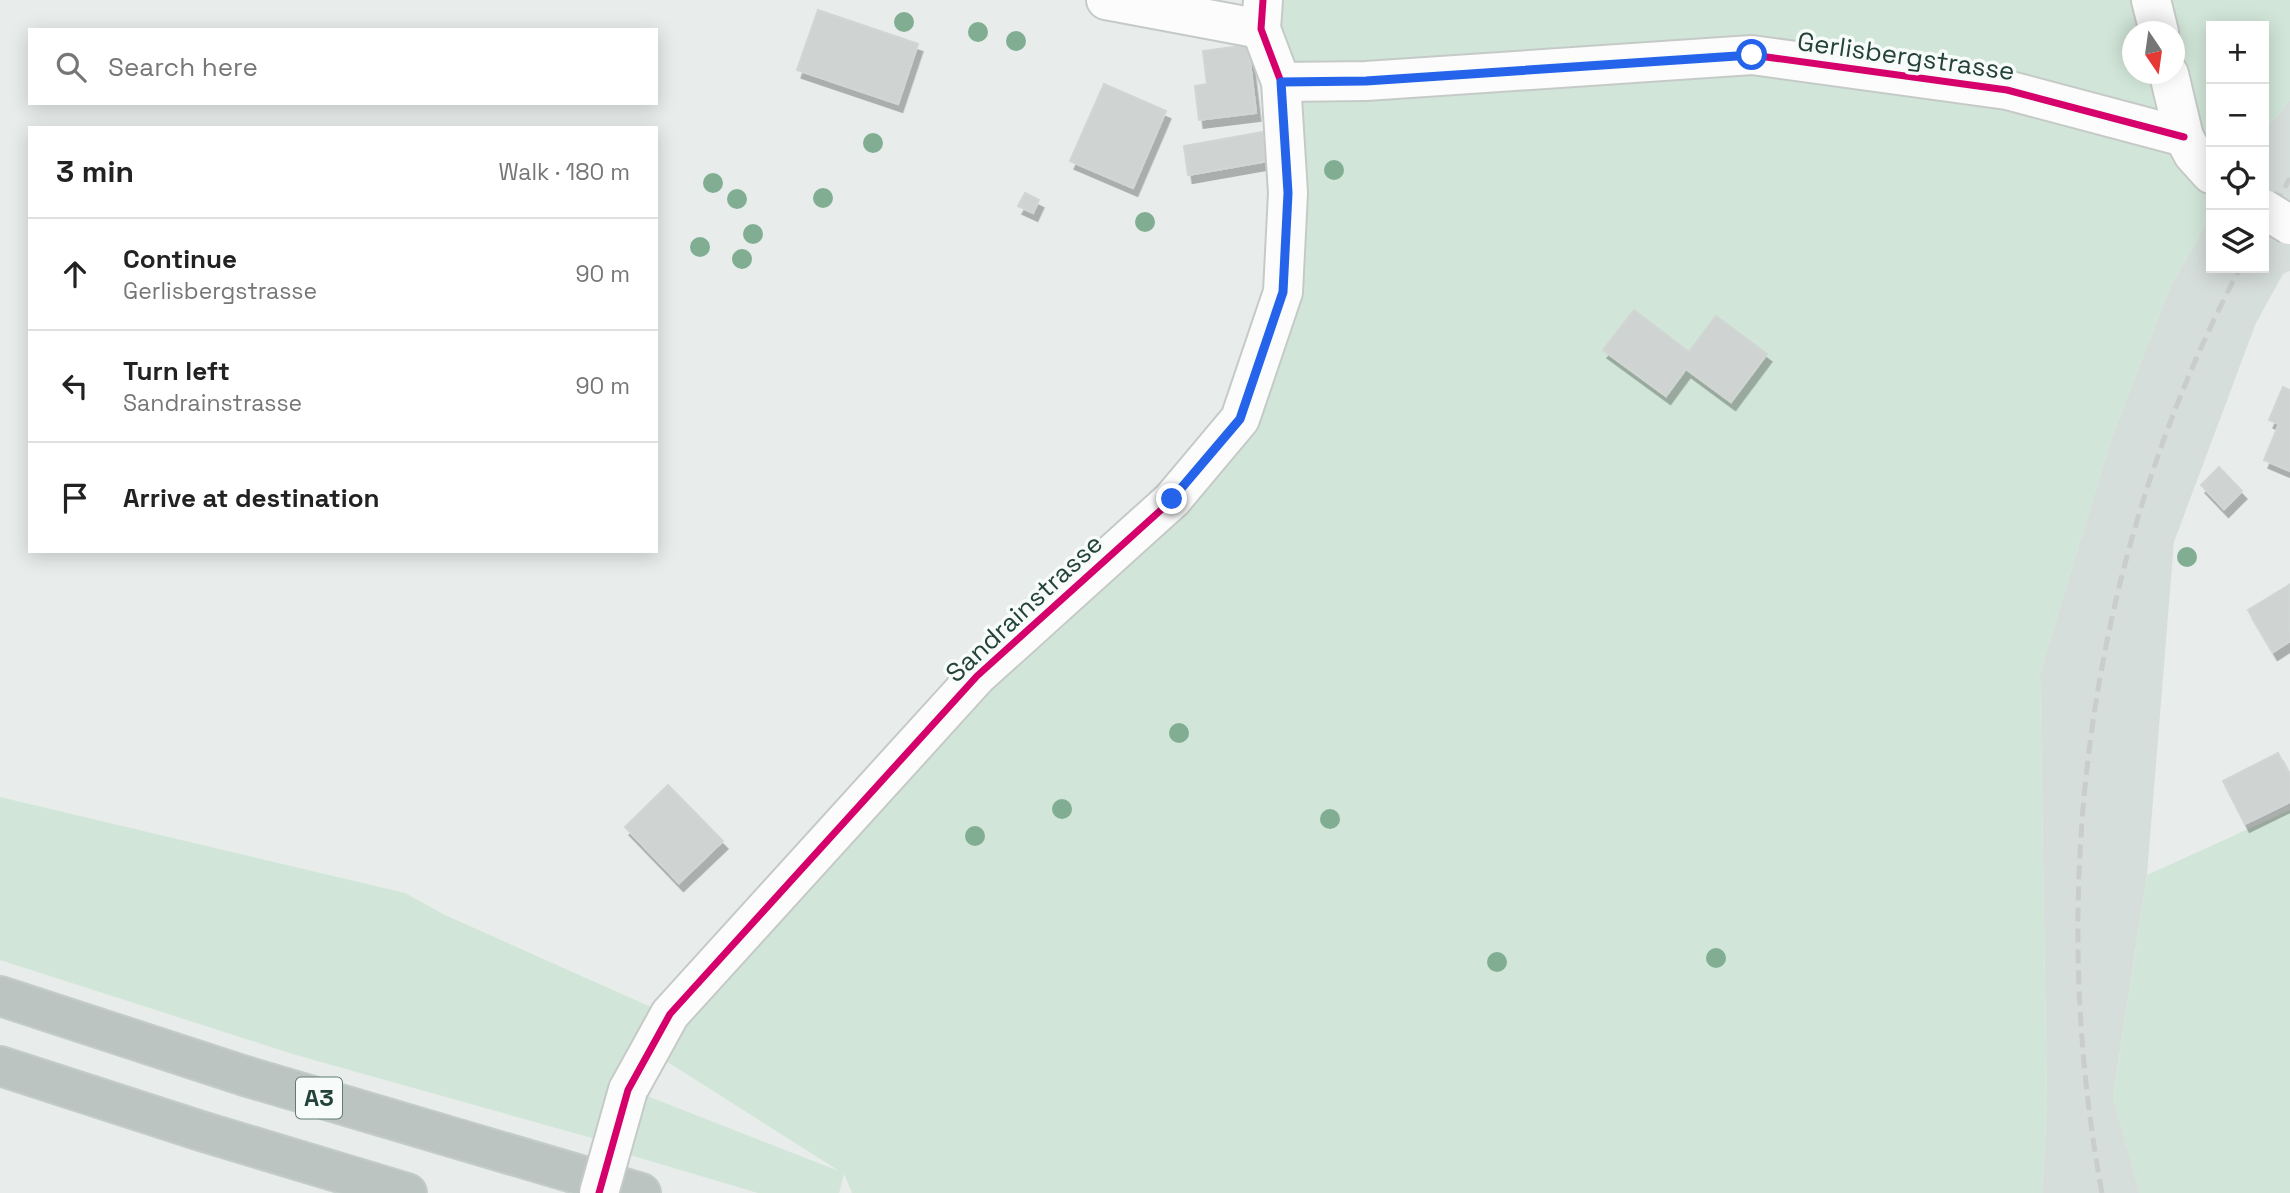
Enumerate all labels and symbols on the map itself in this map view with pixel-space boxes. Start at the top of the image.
north arrow [2122,21,2185,84]
street label: Gerlisbergstrasse [1795,24,2017,88]
route start [1736,39,1767,70]
route end [1156,483,1187,514]
street label: Sandrainstrasse [938,526,1110,690]
road number: A3 [296,1078,342,1118]

